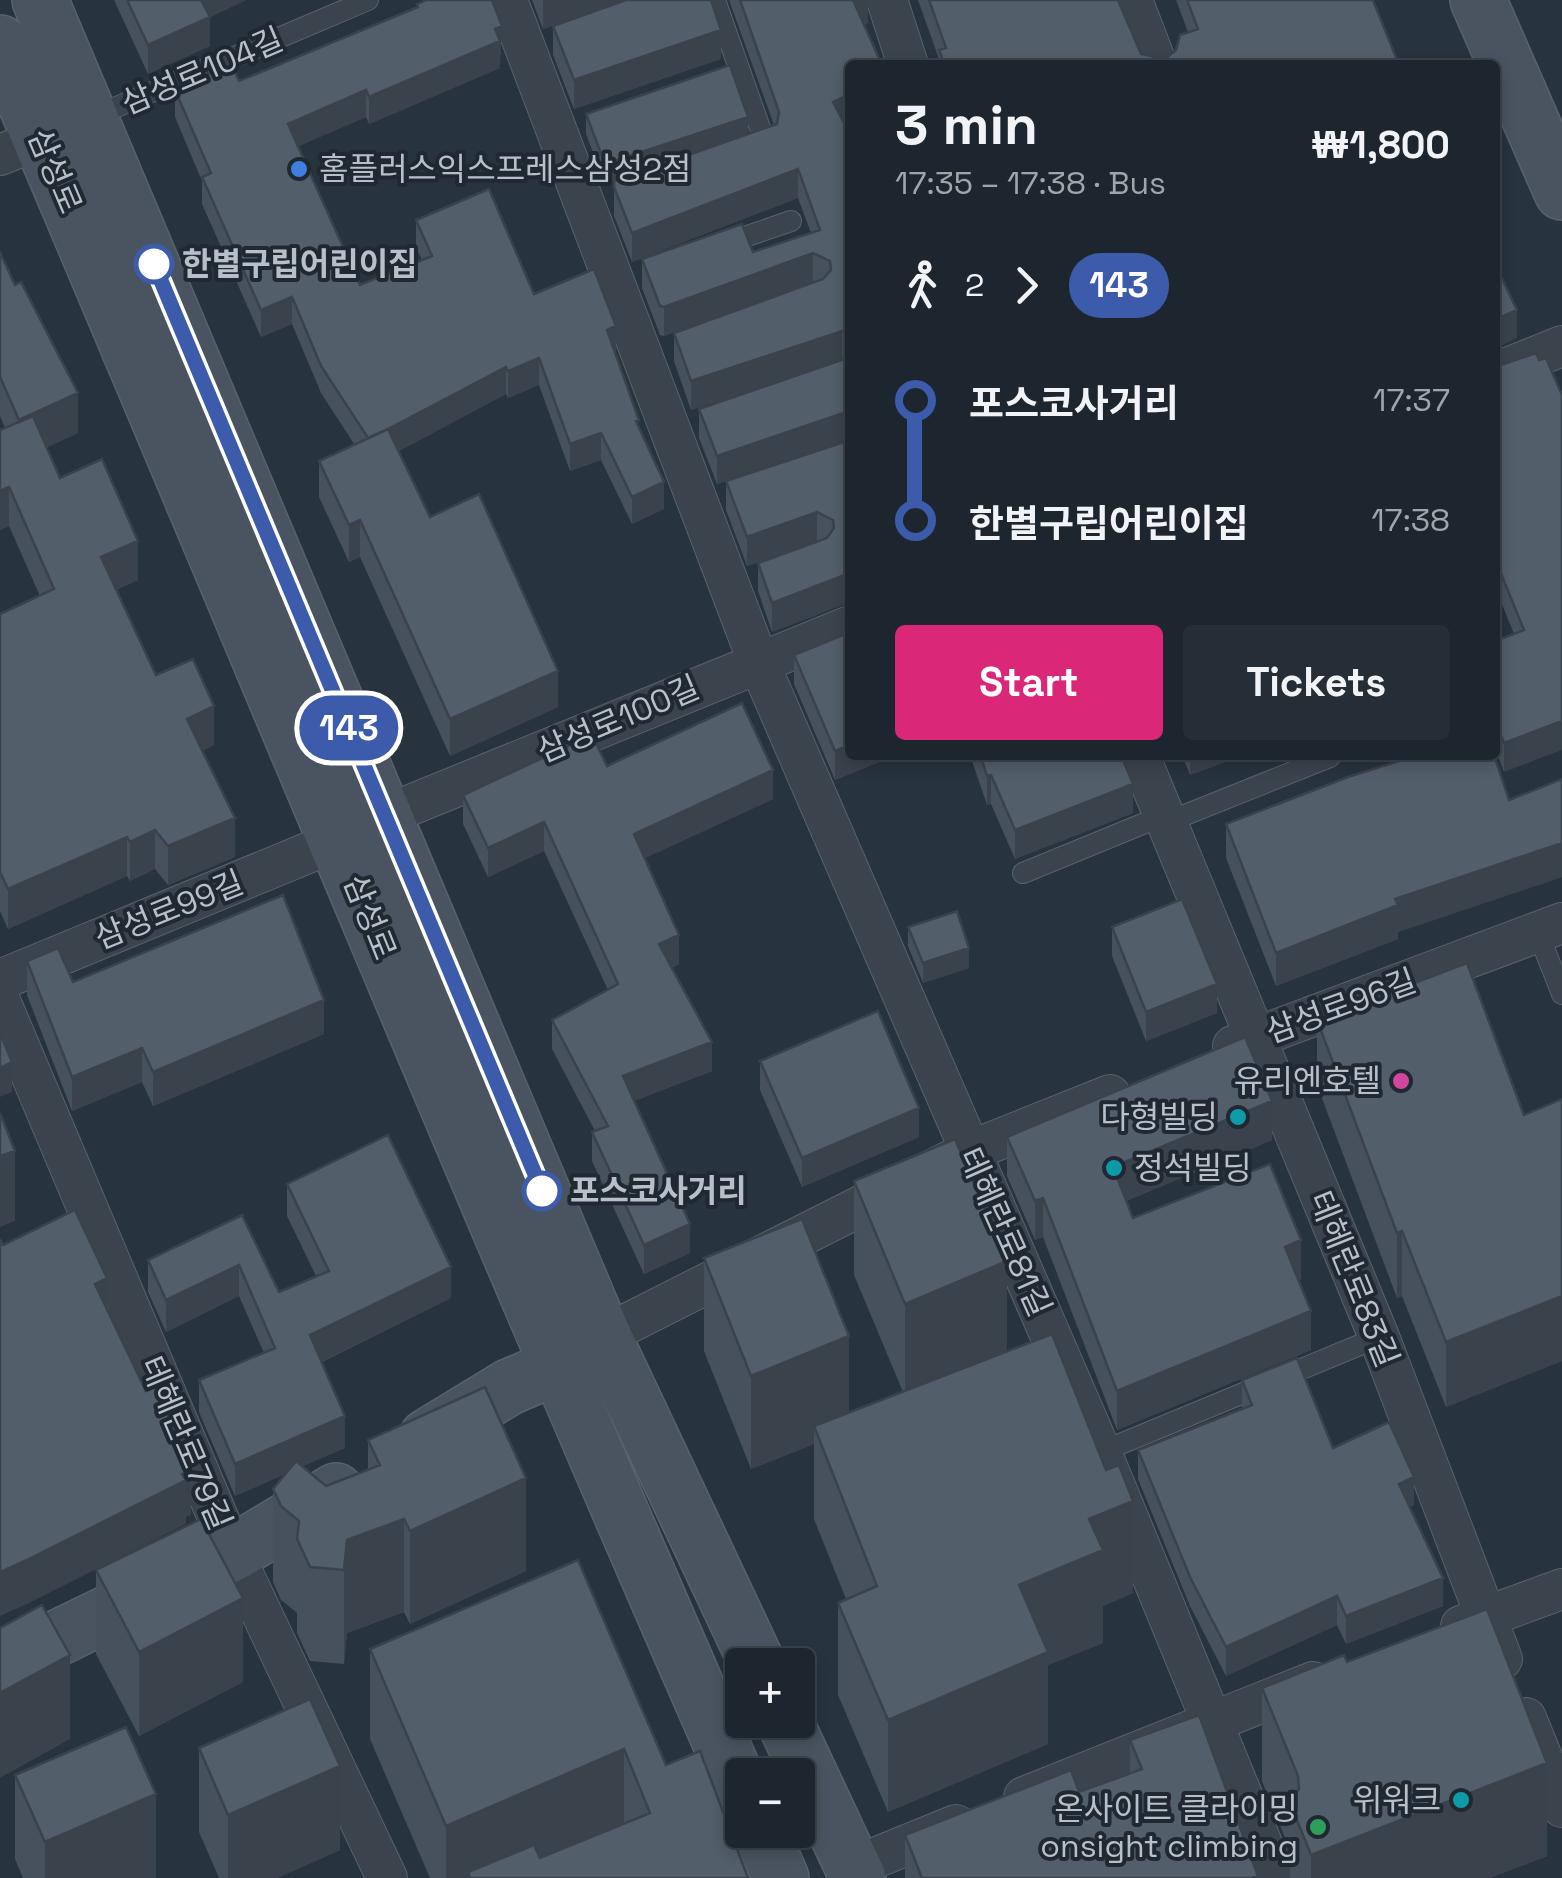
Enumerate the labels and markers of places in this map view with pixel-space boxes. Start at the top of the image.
place label: 홈플러스익스프레스삼성2점 [319,149,692,189]
marker: 홈플러스익스프레스삼성2점 [288,158,310,180]
place label: 한별구립어린이집 [182,244,418,284]
marker: 한별구립어린이집 [135,245,173,283]
place label: 유리엔호텔 [1234,1061,1381,1101]
marker: 유리엔호텔 [1390,1070,1412,1092]
place label: 다형빌딩 [1100,1097,1218,1137]
marker: 다형빌딩 [1227,1106,1249,1128]
place label: 정석빌딩 [1134,1148,1252,1188]
marker: 정석빌딩 [1103,1157,1125,1179]
place label: 포스코사거리 [570,1171,747,1211]
marker: 포스코사거리 [523,1172,561,1210]
place label: 위워크 [1353,1780,1441,1820]
place label: 온사이트 클라이밍 onsight climbing [1040,1789,1298,1866]
marker: 위워크 [1450,1789,1472,1811]
marker: 온사이트 클라이밍 onsight climbing [1307,1816,1329,1838]

